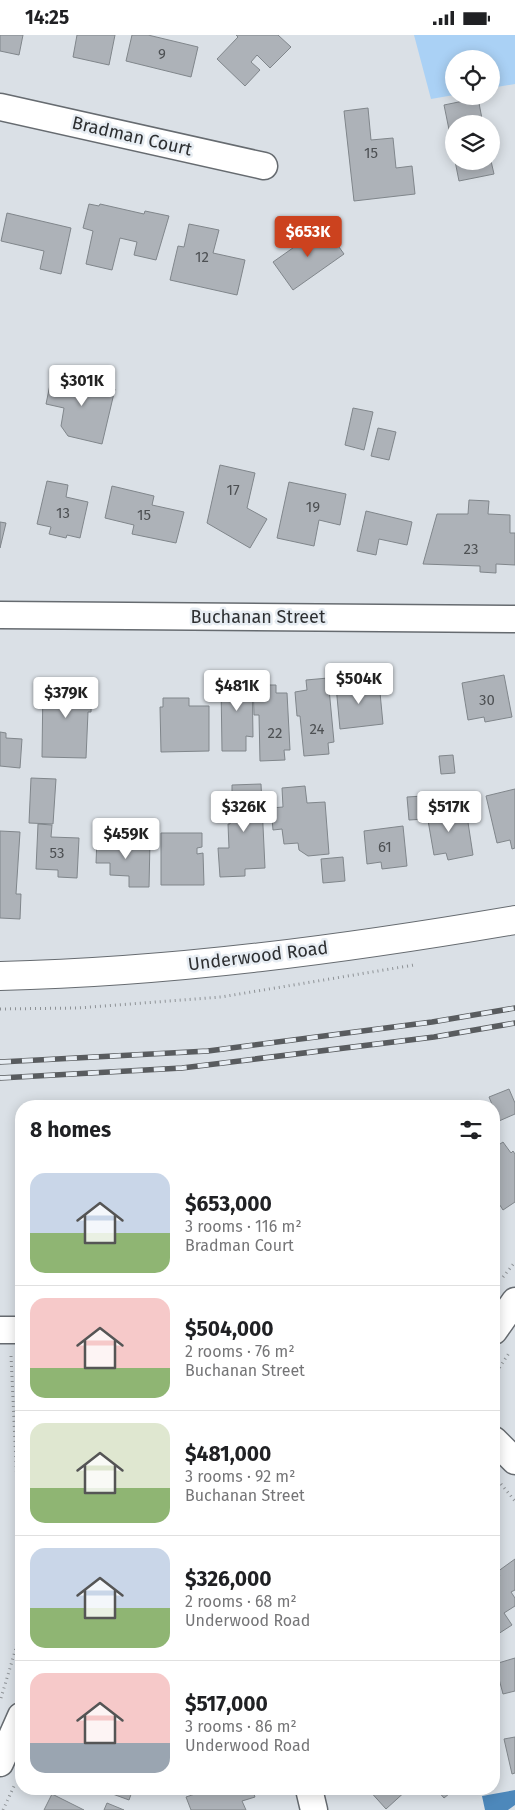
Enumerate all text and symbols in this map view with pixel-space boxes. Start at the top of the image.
text: 14:25 [25,6,69,29]
house number: 9 [158,45,166,63]
map controls [445,50,500,170]
button: locate [445,50,500,105]
street label: Bradman Court [70,112,195,161]
button: layers [445,115,500,170]
house number: 15 [364,144,378,162]
pin: $653K [273,215,343,258]
text: $653K [286,222,330,241]
house number: 12 [195,248,209,266]
pin: $301K [47,365,117,407]
text: $301K [60,371,104,390]
house number: 17 [226,481,240,499]
house number: 19 [306,498,320,516]
house number: 13 [56,504,70,522]
house number: 15 [137,506,151,524]
house number: 23 [464,540,478,558]
street label: Buchanan Street [191,606,326,628]
pin: $504K [324,663,394,705]
pin: $481K [202,669,272,712]
text: $504K [336,669,382,688]
text: $481K [215,676,259,695]
pin: $379K [31,677,101,719]
text: $379K [44,683,88,702]
house number: 30 [479,691,495,709]
house number: 24 [309,720,325,738]
house number: 22 [268,724,282,742]
pin: $326K [209,791,279,833]
pin: $517K [414,791,484,833]
text: $326K [222,797,266,816]
text: $517K [428,797,470,816]
pin: $459K [91,817,161,860]
text: $459K [103,824,149,843]
house number: 61 [378,838,392,856]
house number: 53 [50,844,64,862]
street label: Underwood Road [187,936,329,976]
icon: filters [457,1116,485,1144]
text: 8 homes [30,1117,111,1143]
text: $653,000 [185,1191,272,1217]
icon: home [70,1193,130,1253]
text: 3 rooms · 116 m² [185,1217,302,1236]
text: Bradman Court [185,1236,294,1255]
text: $504,000 [185,1316,274,1342]
icon: home [70,1318,130,1378]
text: 2 rooms · 76 m² [185,1342,295,1361]
text: Buchanan Street [185,1361,305,1380]
text: $481,000 [185,1441,271,1467]
icon: home [70,1443,130,1503]
text: 3 rooms · 92 m² [185,1467,295,1486]
text: Buchanan Street [185,1486,305,1505]
text: $326,000 [185,1566,272,1592]
icon: home [70,1568,130,1628]
text: 2 rooms · 68 m² [185,1592,297,1611]
text: Underwood Road [185,1611,310,1630]
text: $517,000 [185,1691,268,1717]
icon: home [70,1693,130,1753]
text: 3 rooms · 86 m² [185,1717,297,1736]
text: Underwood Road [185,1736,310,1755]

